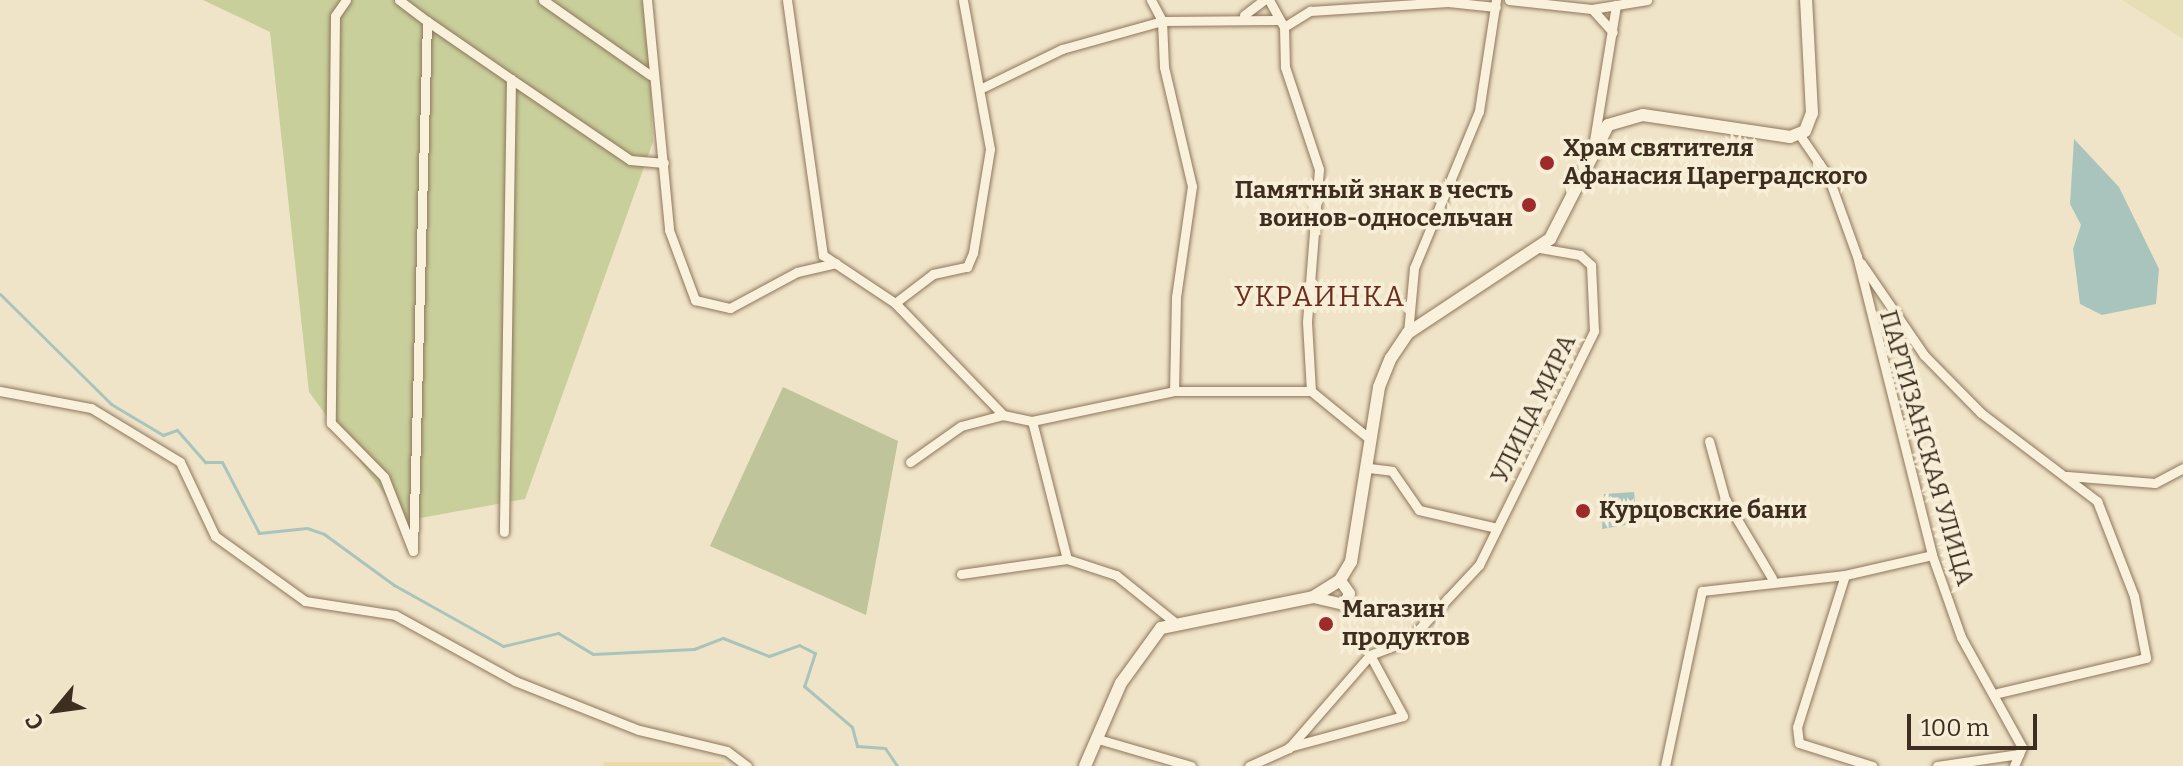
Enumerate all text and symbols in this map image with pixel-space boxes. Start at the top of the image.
place label: Храм святителя Афанасия Цареградского [1563,135,1868,191]
marker: Храм святителя Афанасия Цареградского [1538,154,1556,172]
place label: Памятный знак в честь воинов-односельчан [1235,177,1513,233]
marker: Памятный знак в честь воинов-односельчан [1520,196,1538,214]
district label: УКРАИНКА [1234,280,1406,314]
street label: ПАРТИЗАНСКАЯ УЛИЦА [1873,307,1979,589]
street label: УЛИЦА МИРА [1486,330,1582,488]
place label: Курцовские бани [1599,497,1807,525]
marker: Курцовские бани [1574,502,1592,520]
place label: Магазин продуктов [1342,596,1470,652]
marker: Магазин продуктов [1317,615,1335,633]
north arrow [16,670,96,750]
scale bar [1911,698,2041,748]
text: С [19,709,50,735]
text: 100 m [1921,714,1989,742]

